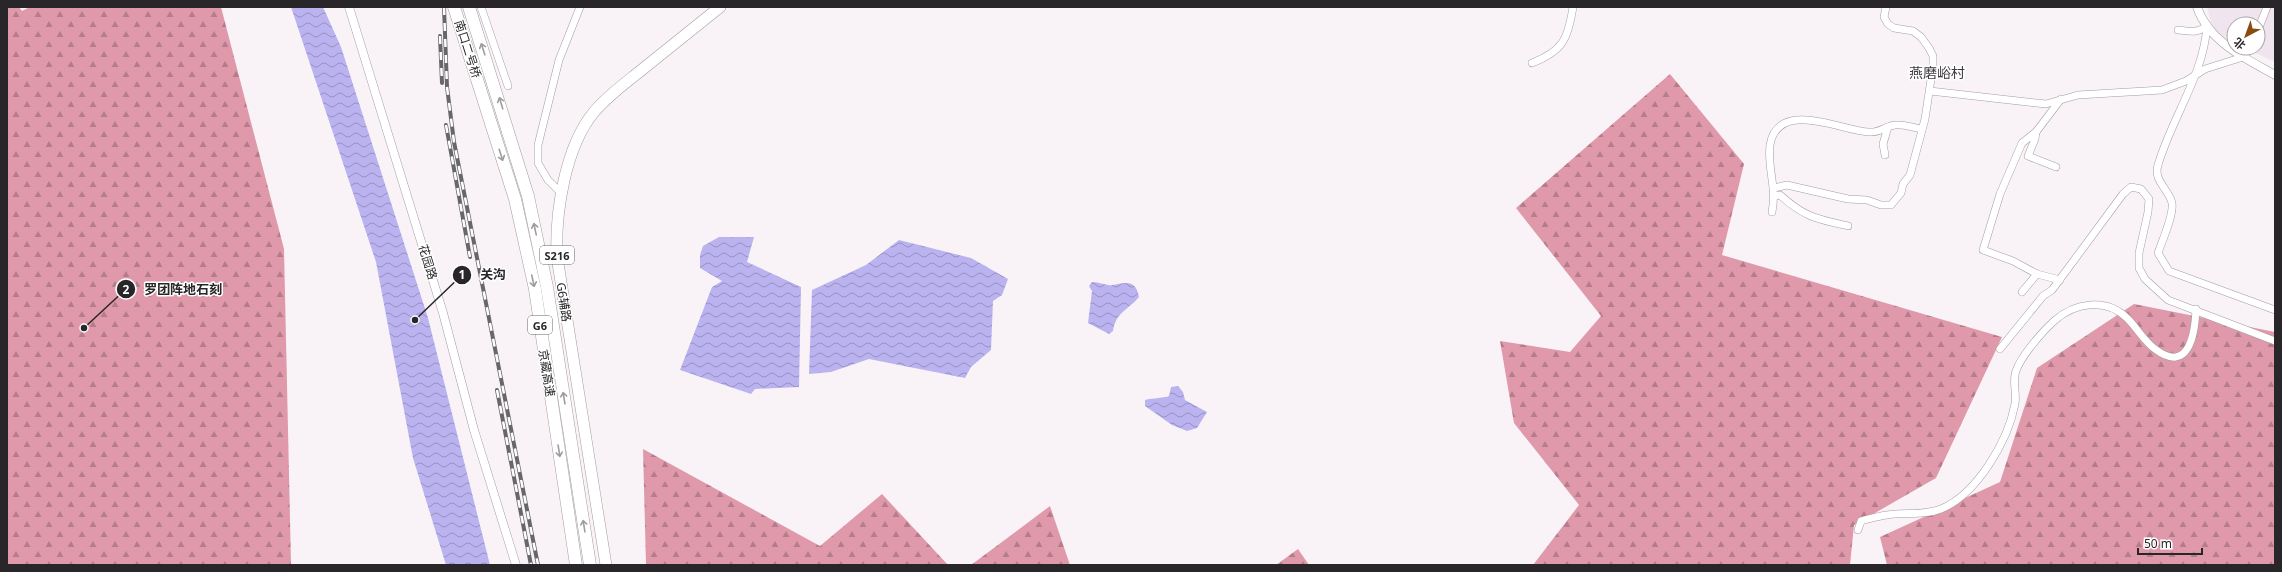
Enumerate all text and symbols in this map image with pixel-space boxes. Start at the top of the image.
north arrow [2226,16,2266,56]
street label: 南口二号桥 [451,18,485,80]
text: 北 [2230,35,2248,53]
one-way arrow [479,43,487,55]
district label: 燕磨峪村 [1909,63,1965,82]
one-way arrow [497,97,504,110]
one-way arrow [498,148,505,161]
one-way arrow [531,222,539,235]
street label: 花园路 [415,242,441,282]
road number: S216 [540,246,574,264]
callout: 关沟 [452,262,514,287]
text: 关沟 [480,265,506,283]
text: 1 [459,266,465,283]
one-way arrow [529,274,537,287]
callout: 罗团阵地石刻 [116,277,230,302]
text: 罗团阵地石刻 [144,280,222,298]
text: 2 [123,281,130,298]
street label: G6辅路 [553,281,575,323]
road number: G6 [528,316,552,334]
street label: 京藏高速 [535,348,559,398]
one-way arrow [560,392,568,405]
one-way arrow [555,444,563,457]
one-way arrow [580,520,588,533]
scale bar [2138,530,2202,556]
text: 50 m [2144,535,2172,552]

